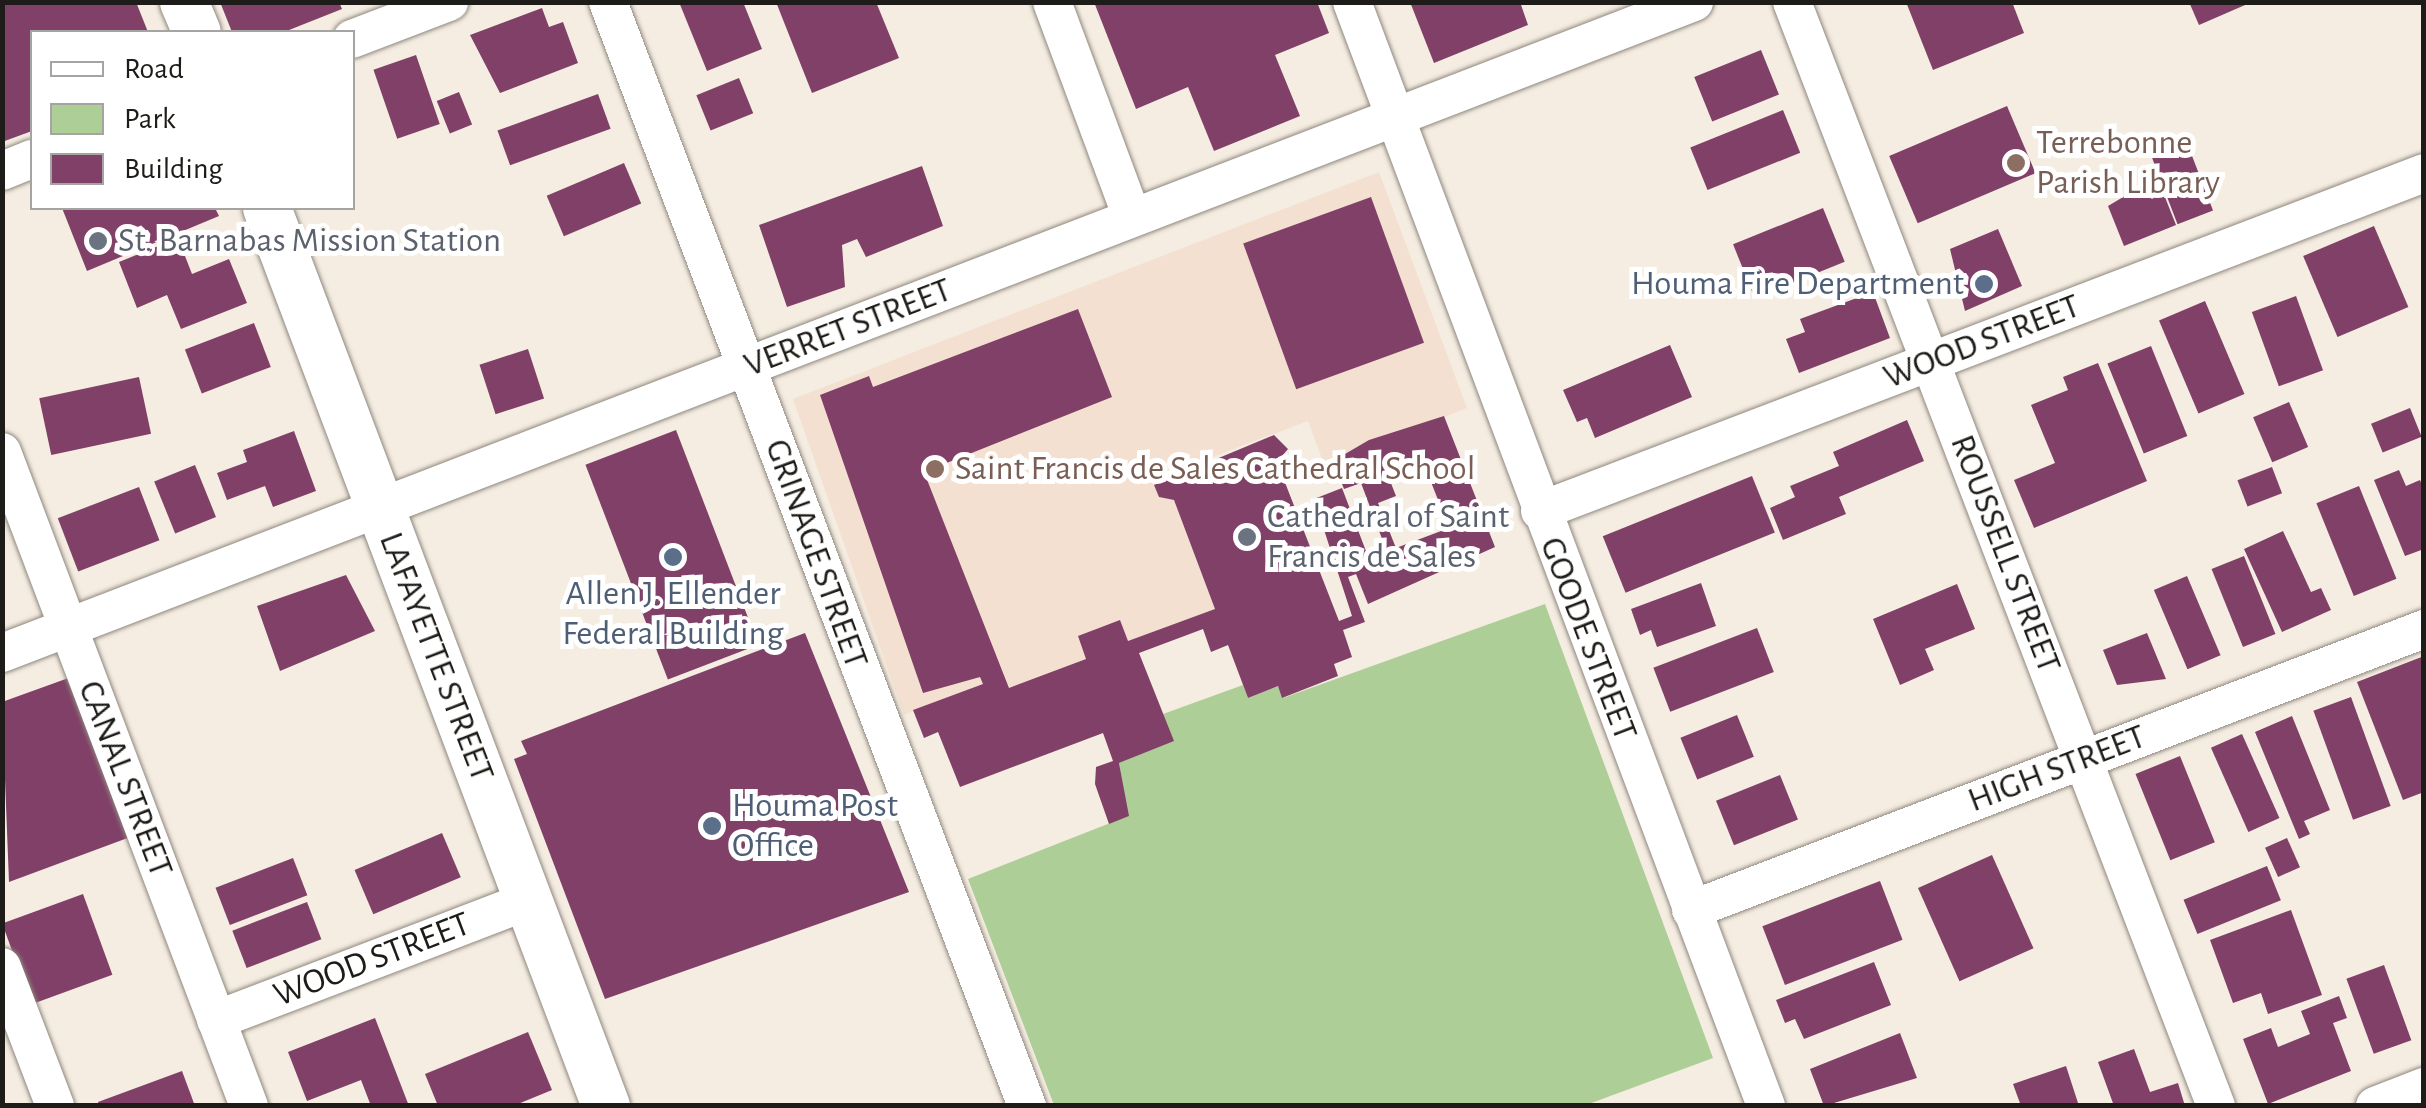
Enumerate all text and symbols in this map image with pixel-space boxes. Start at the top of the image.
legend [30,30,355,210]
text: Road [124,54,184,84]
text: Park [124,104,176,134]
place label: Terrebonne Parish Library [2036,122,2220,204]
marker: Terrebonne Parish Library [2005,152,2027,174]
text: Building [124,154,223,184]
place label: St. Barnabas Mission Station [118,220,501,262]
marker: St. Barnabas Mission Station [87,230,109,252]
place label: Houma Fire Department [1631,263,1964,305]
street label: VERRET STREET [738,269,958,387]
marker: Houma Fire Department [1973,273,1995,295]
street label: WOOD STREET [1878,285,2086,399]
street label: ROUSSELL STREET [1940,429,2070,679]
street label: GRINAGE STREET [755,434,877,674]
place label: Saint Francis de Sales Cathedral School [955,448,1475,490]
marker: Saint Francis de Sales Cathedral School [924,458,946,480]
place label: Cathedral of Saint Francis de Sales [1267,496,1509,578]
marker: Cathedral of Saint Francis de Sales [1236,526,1258,548]
street label: LAFAYETTE STREET [369,527,503,787]
street label: GOODE STREET [1530,532,1646,746]
marker: Allen J. Ellender Federal Building [662,546,684,568]
place label: Allen J. Ellender Federal Building [562,573,784,655]
street label: CANAL STREET [68,675,182,883]
street label: HIGH STREET [1962,716,2152,822]
place label: Houma Post Office [732,785,898,867]
marker: Houma Post Office [701,815,723,837]
street label: WOOD STREET [268,903,476,1017]

